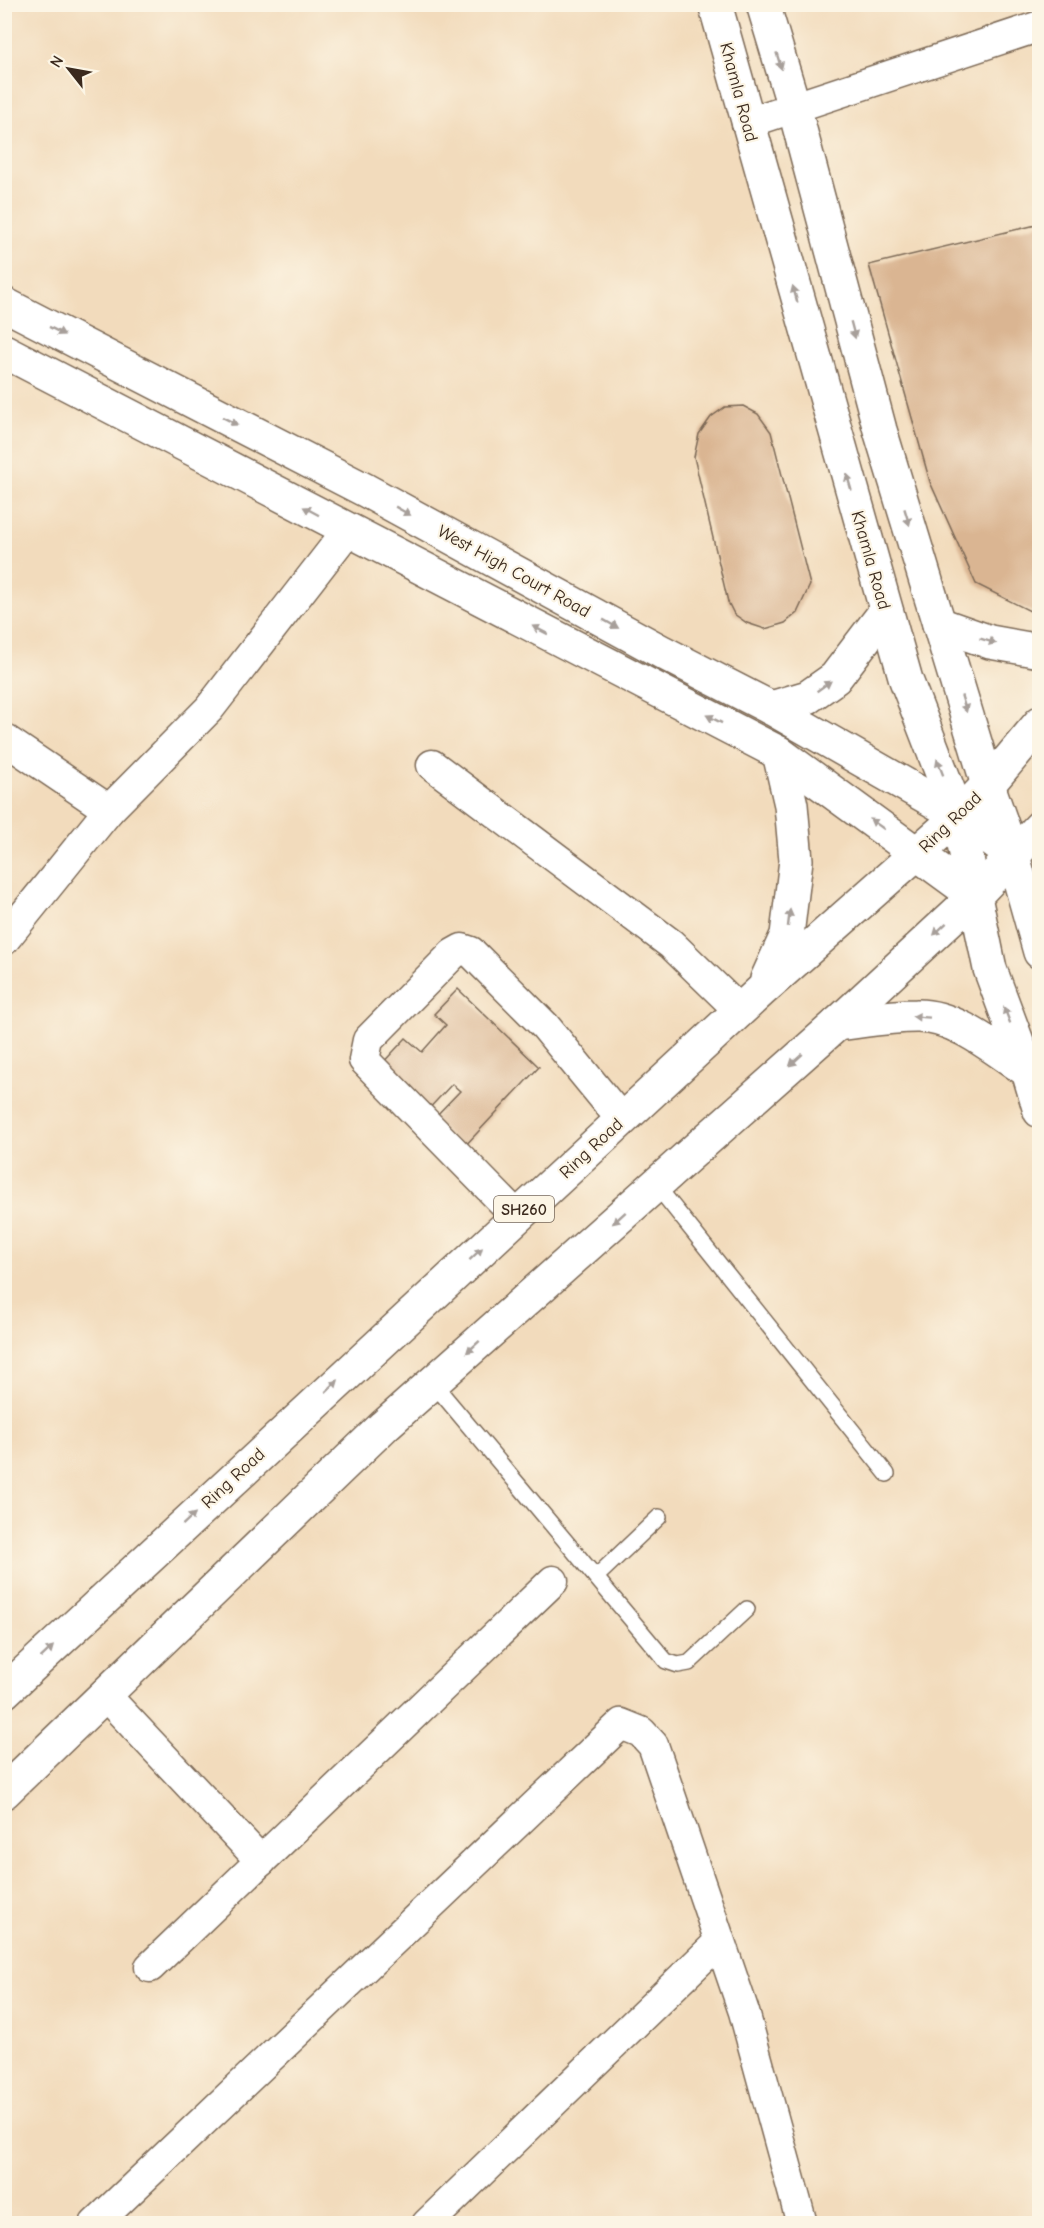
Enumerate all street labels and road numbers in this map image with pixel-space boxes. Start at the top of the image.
street label: Khamla Road [715,40,762,144]
street label: Khamla Road [846,508,895,612]
street label: West High Court Road [434,521,594,622]
street label: Ring Road [915,787,986,857]
street label: Ring Road [555,1114,627,1183]
road number: SH260 [494,1196,554,1222]
street label: Ring Road [197,1444,269,1513]

